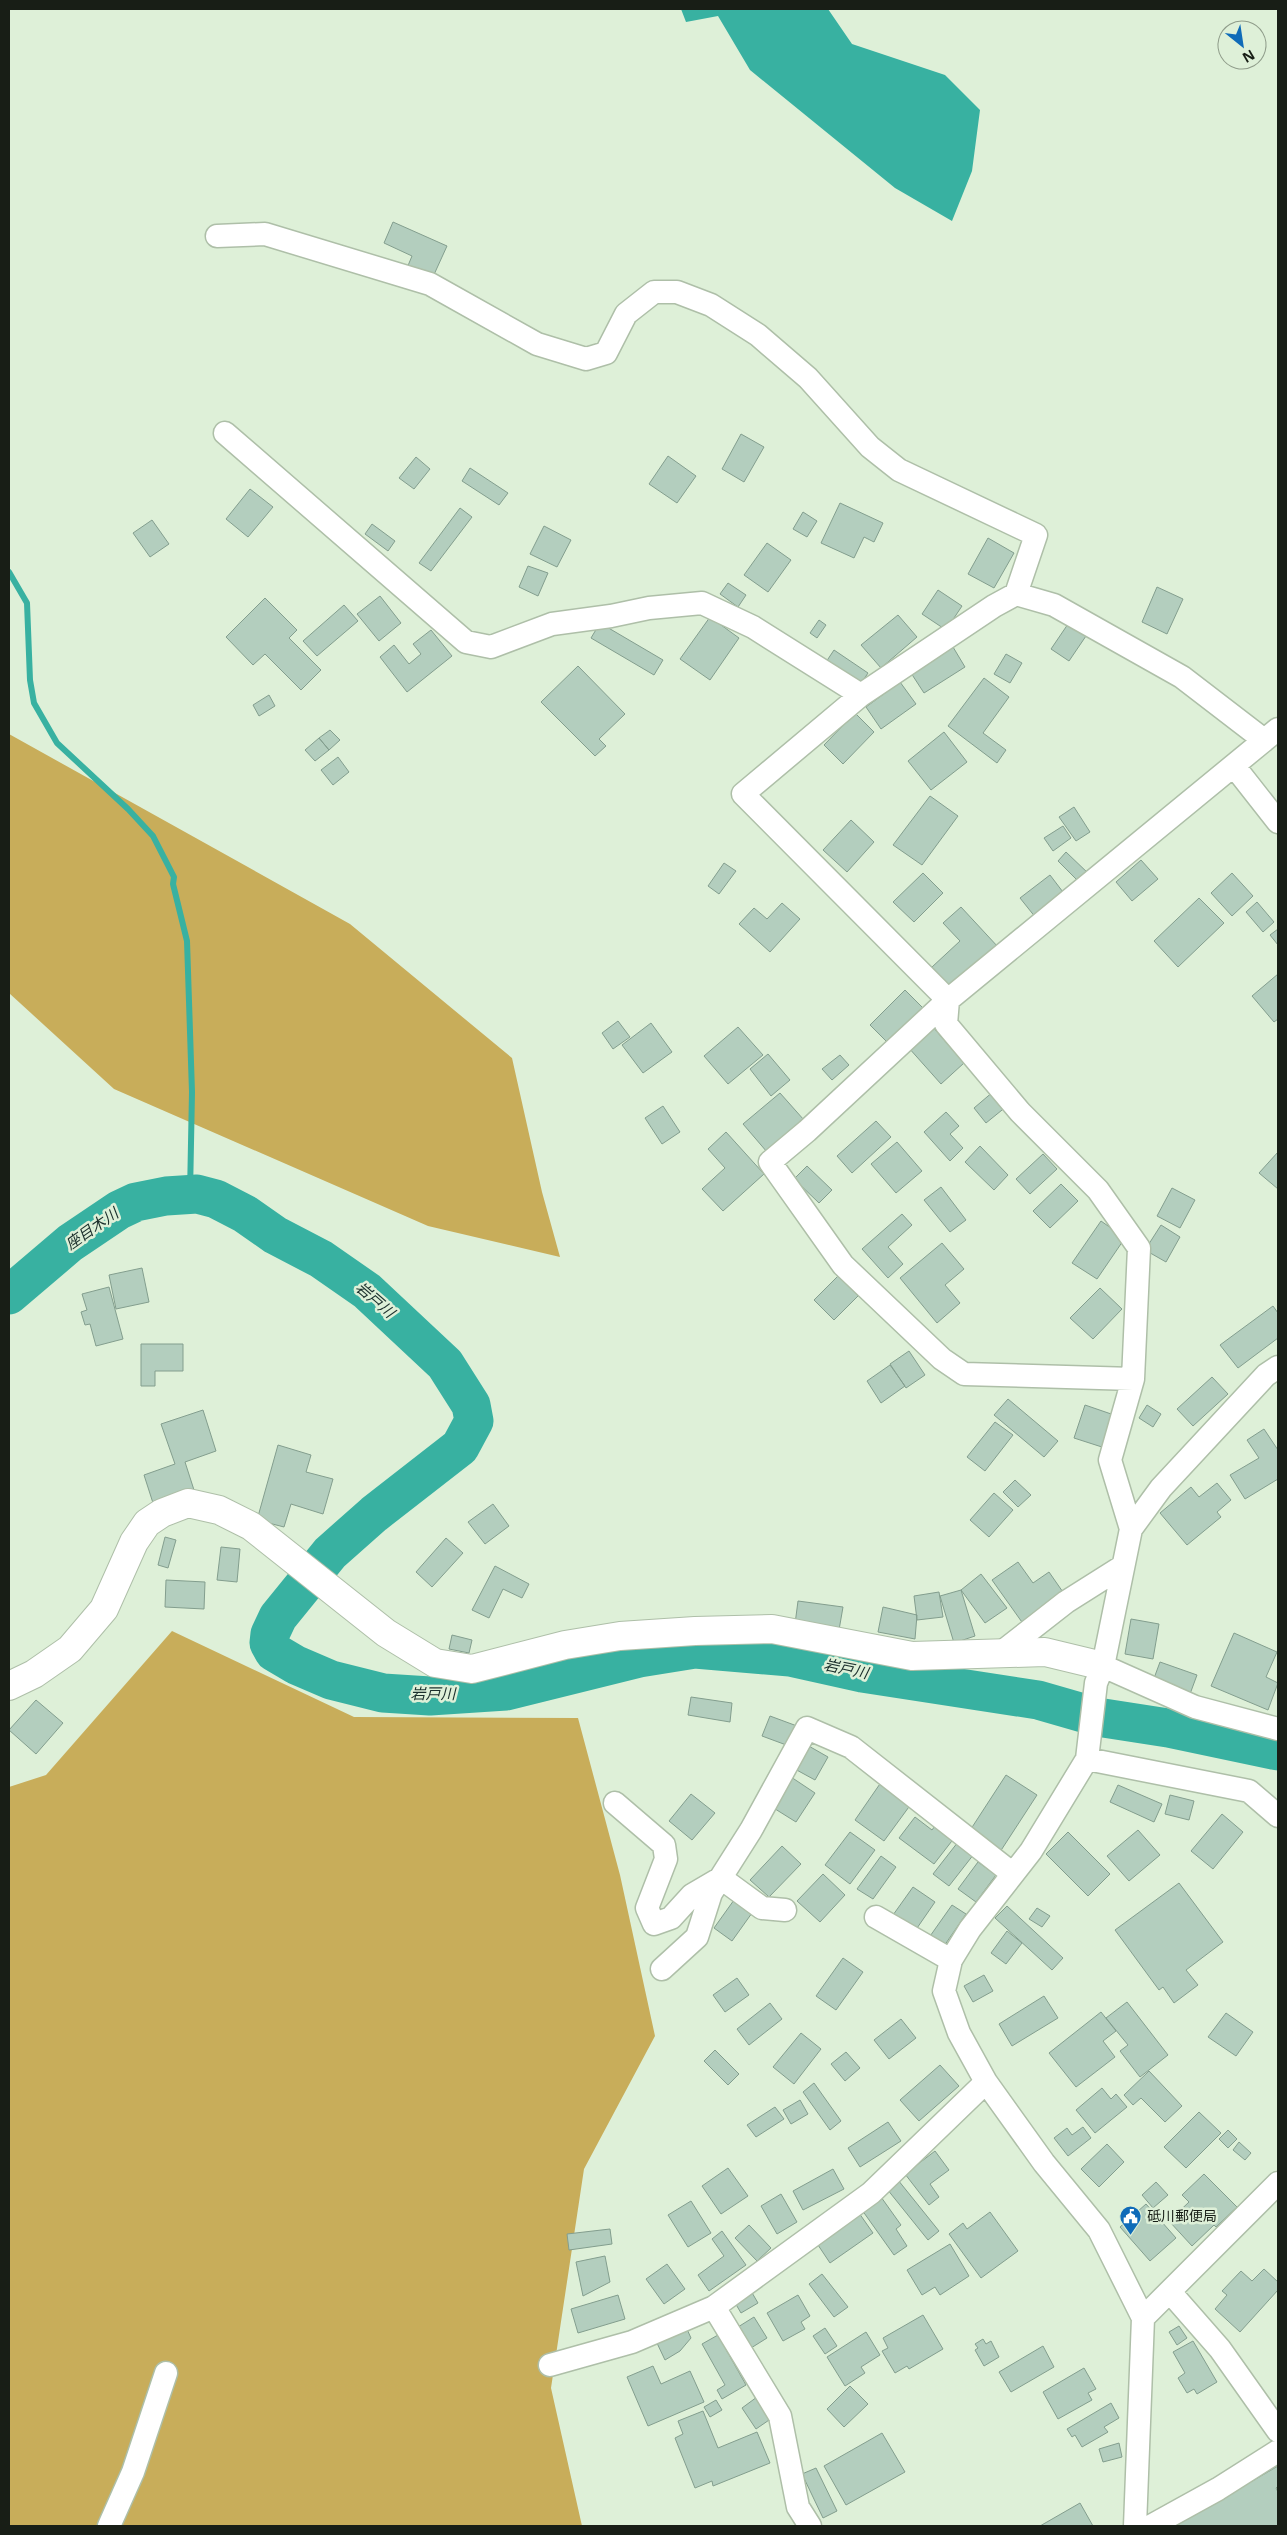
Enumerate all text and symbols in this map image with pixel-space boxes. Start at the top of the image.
north arrow [1217,20,1267,70]
text: N [1239,46,1258,68]
water label: 座目木川 [61,1202,123,1254]
water label: 岩戸川 [352,1277,401,1323]
water label: 岩戸川 [822,1654,872,1683]
water label: 岩戸川 [410,1683,457,1703]
public building icon: 砥川郵便局 [1119,2204,1143,2235]
place label: 砥川郵便局 [1147,2206,1217,2225]

